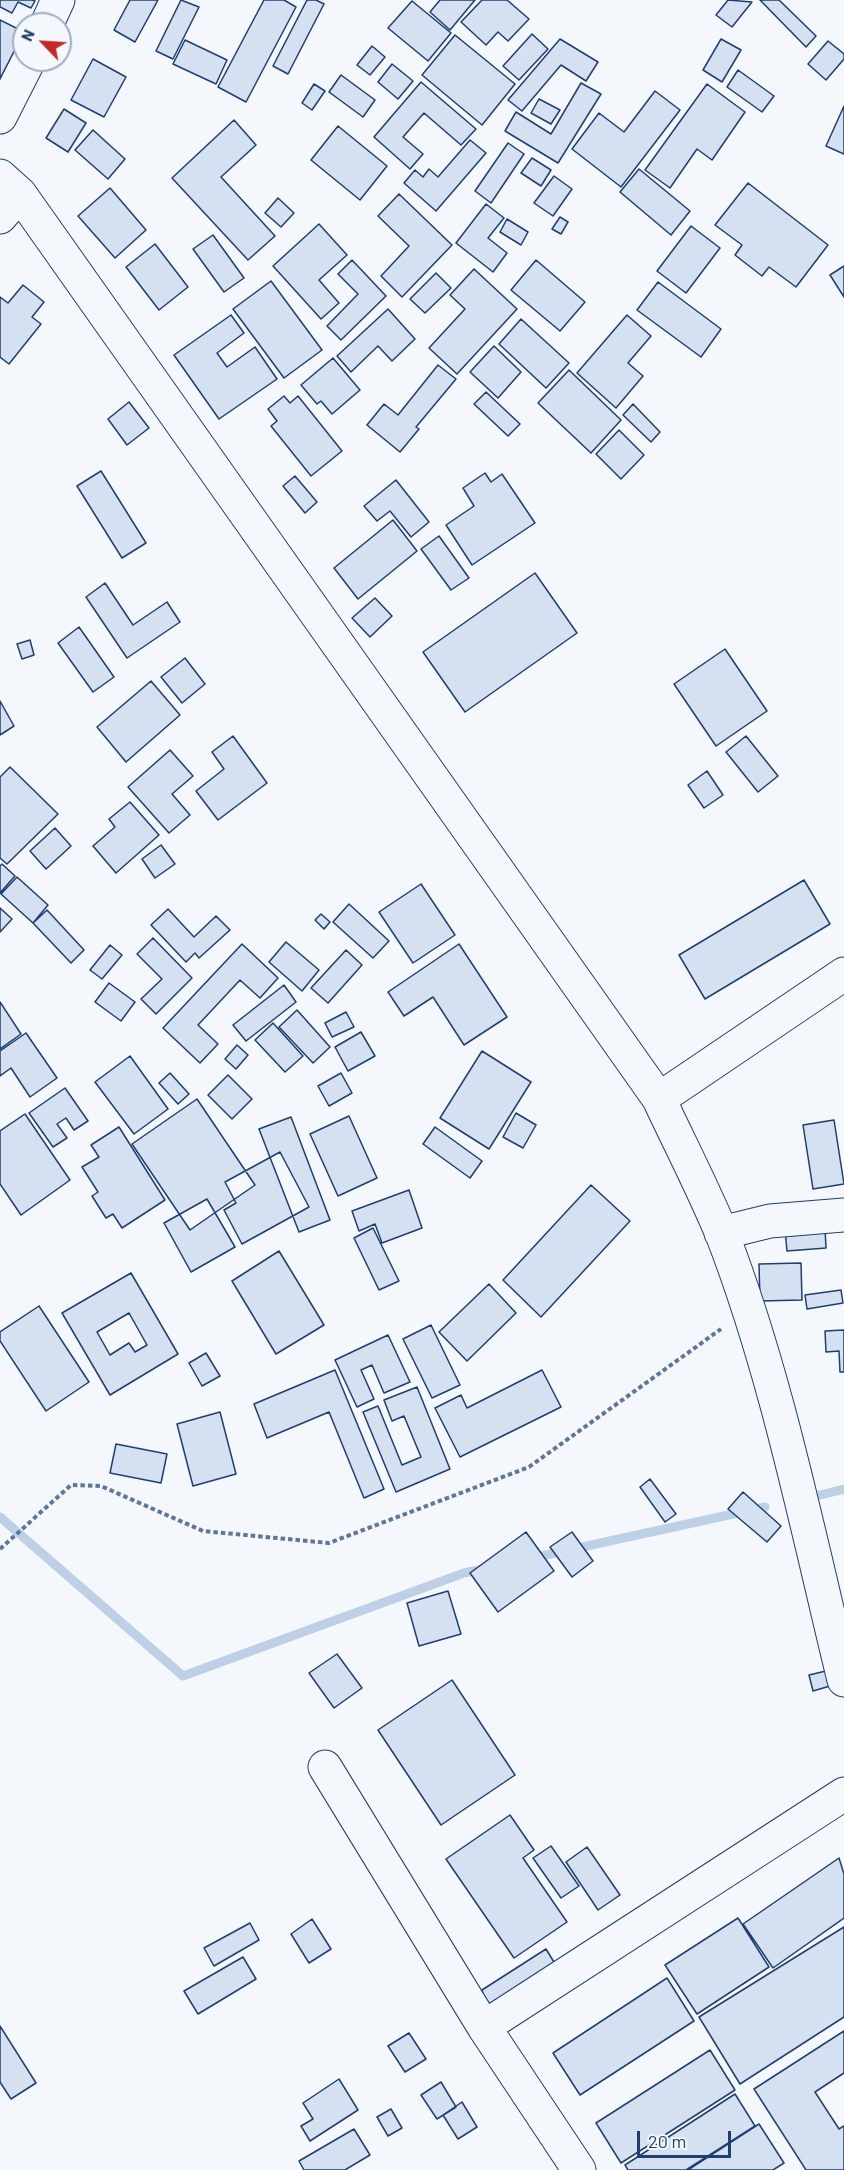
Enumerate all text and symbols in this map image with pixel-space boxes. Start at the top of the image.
north arrow [12,12,72,72]
text: N [16,26,38,44]
scale bar [640,2119,734,2157]
text: 20 m [648,2130,686,2152]

